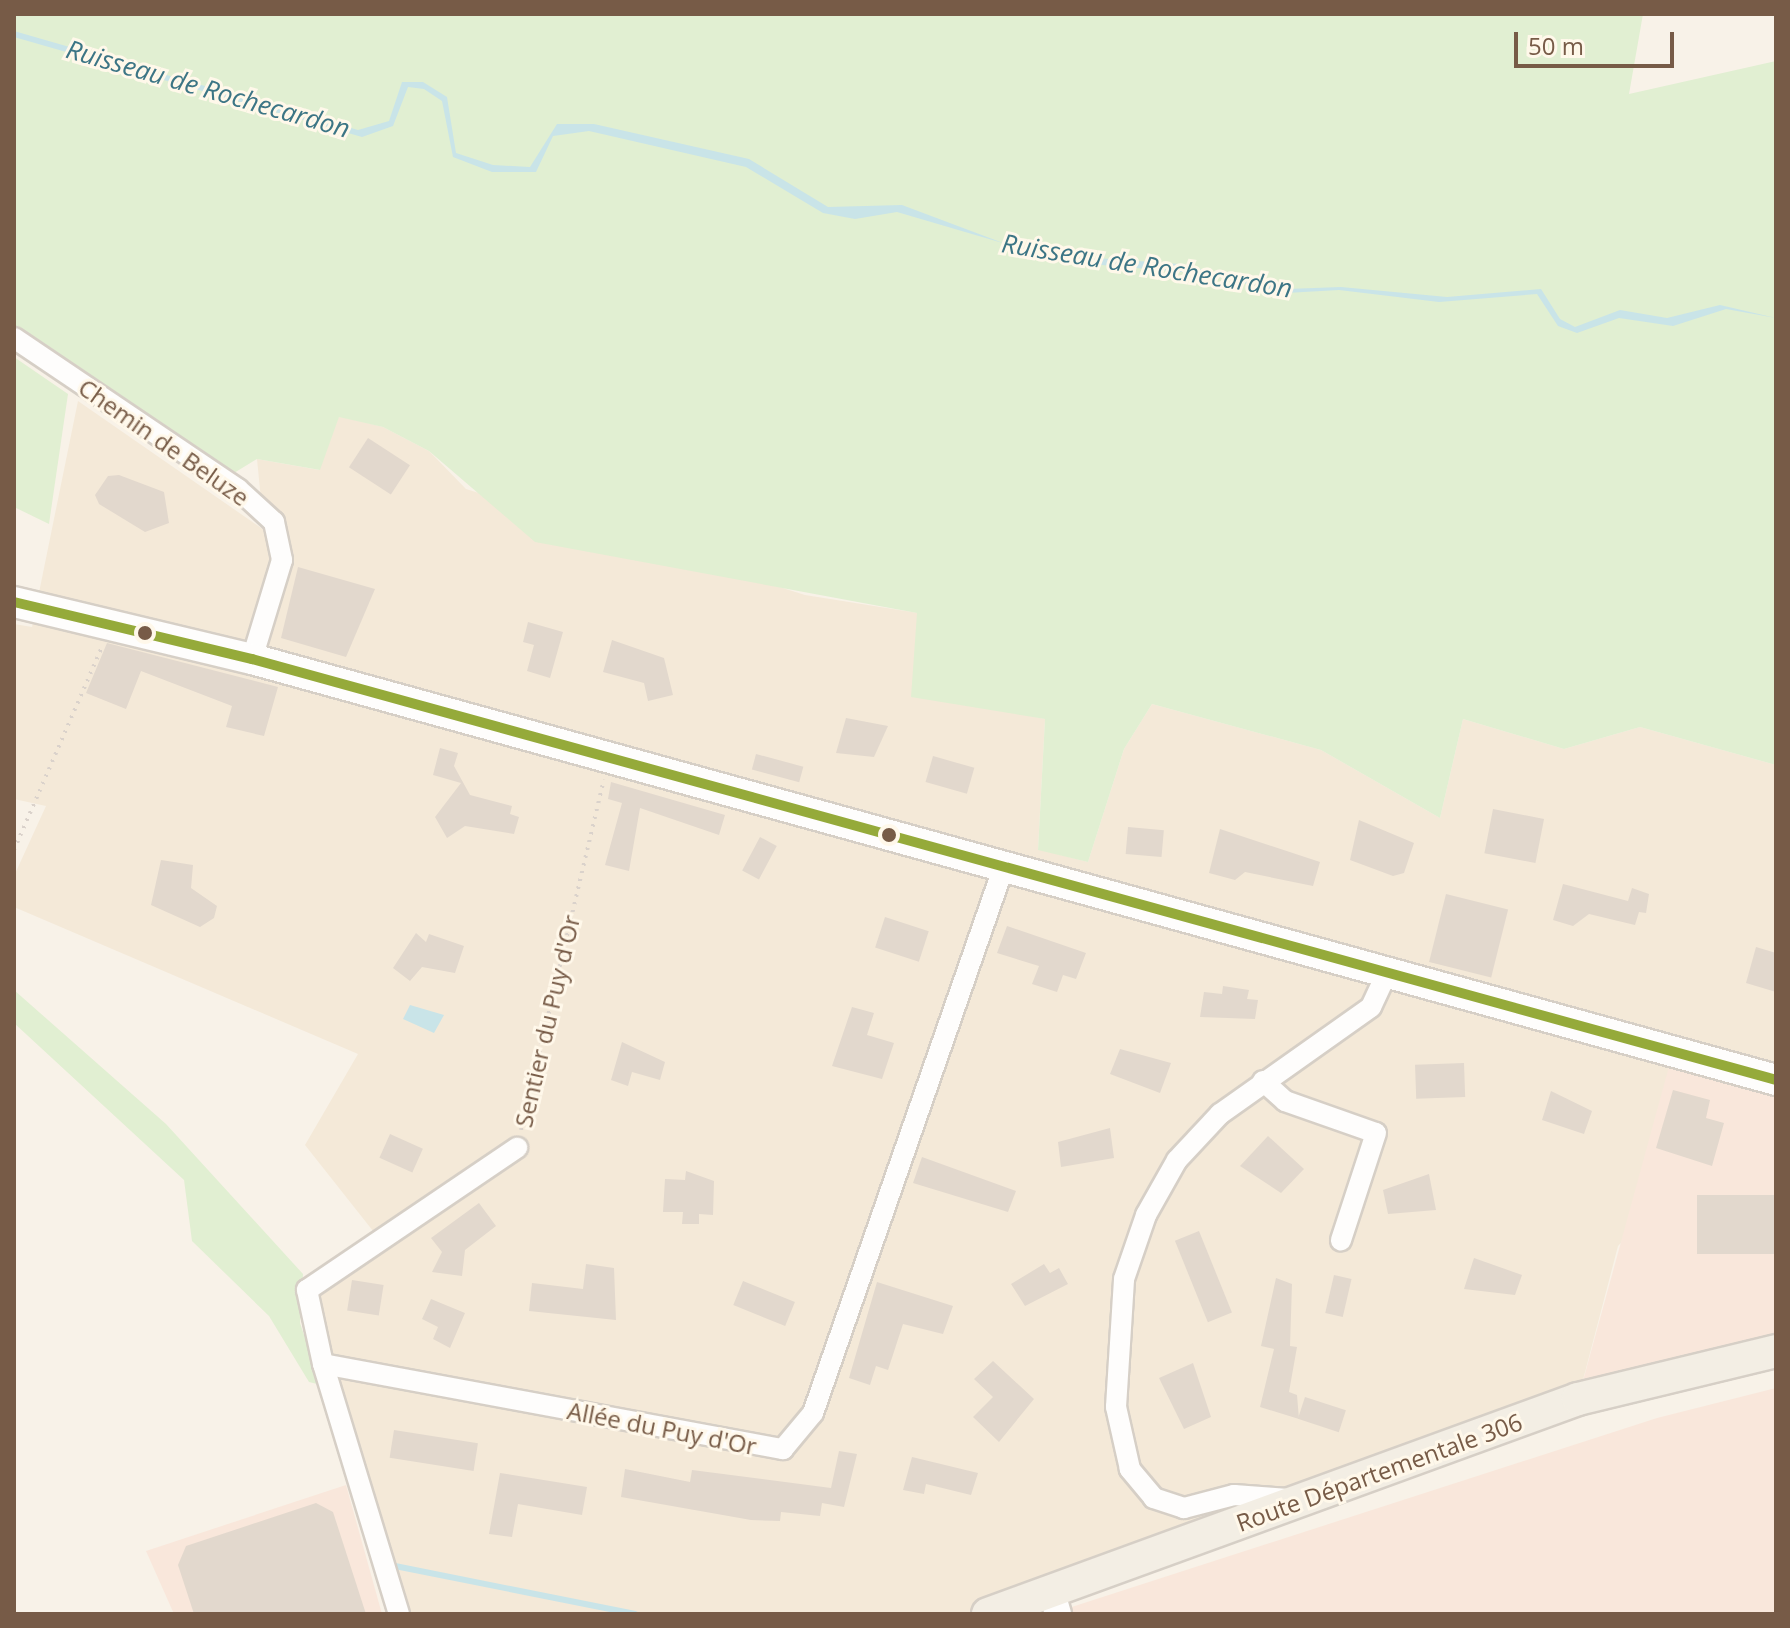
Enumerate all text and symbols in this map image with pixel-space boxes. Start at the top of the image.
scale bar [1518,16,1678,66]
text: 50 m [1528,29,1584,62]
water label: Ruisseau de Rochecardon [63,34,353,144]
water label: Ruisseau de Rochecardon [1000,228,1294,304]
street label: Chemin de Beluze [73,372,255,512]
unlabelled marker [137,625,153,641]
unlabelled marker [881,827,897,843]
street label: Sentier du Puy d'Or [509,912,585,1130]
street label: Allée du Puy d'Or [565,1396,759,1460]
street label: Route Départementale 306 [1232,1407,1526,1537]

